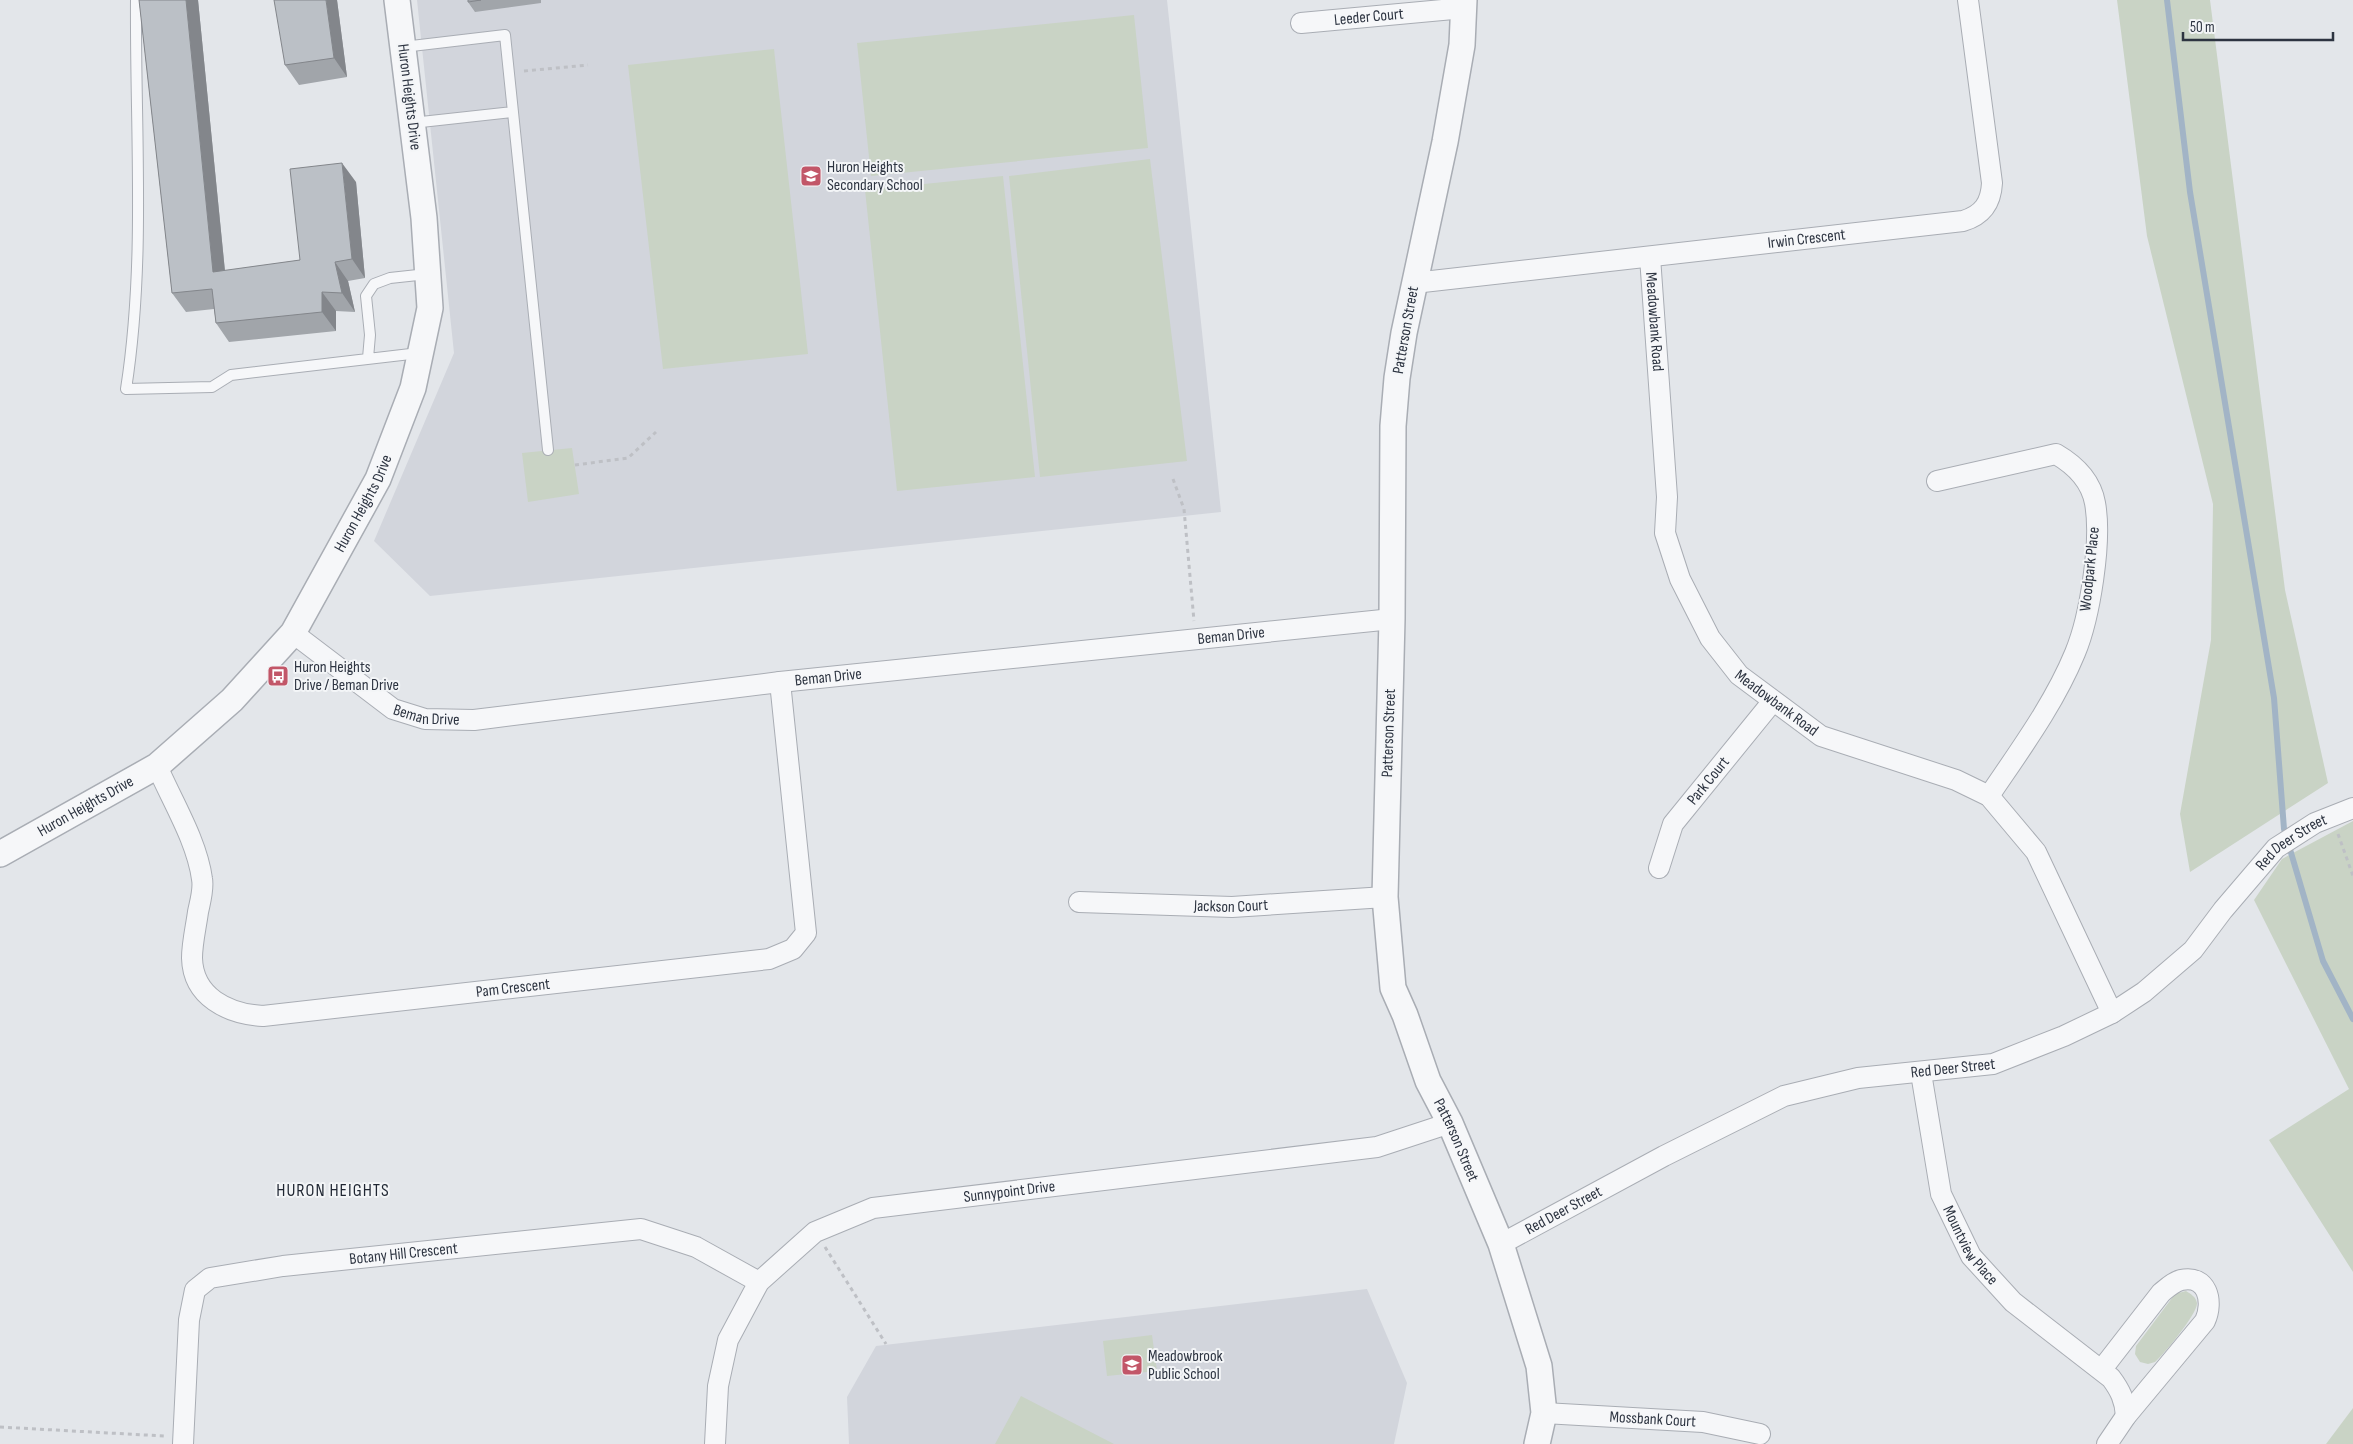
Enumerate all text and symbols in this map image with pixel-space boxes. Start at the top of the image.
street label: Leeder Court [1333,4,1404,29]
scale bar [2183,10,2333,42]
text: 50 m [2190,18,2215,37]
street label: Huron Heights Drive [393,43,425,151]
place label: Huron Heights Secondary School [827,158,923,195]
school or university icon: Huron Heights Secondary School [799,164,823,188]
street label: Irwin Crescent [1767,225,1847,253]
street label: Meadowbank Road [1642,272,1668,372]
street label: Patterson Street [1389,285,1423,375]
street label: Huron Heights Drive [330,452,396,555]
street label: Woodpark Place [2076,526,2104,612]
street label: Beman Drive [1197,623,1266,648]
place label: Huron Heights Drive / Beman Drive [294,658,399,695]
bus stop icon: Huron Heights Drive / Beman Drive [266,664,290,688]
street label: Beman Drive [794,664,863,690]
street label: Meadowbank Road [1731,666,1822,740]
street label: Patterson Street [1378,688,1400,778]
street label: Beman Drive [391,700,460,729]
street label: Park Court [1683,753,1734,809]
street label: Huron Heights Drive [34,772,137,841]
street label: Red Deer Street [2252,810,2330,874]
street label: Jackson Court [1193,895,1269,917]
street label: Pam Crescent [475,974,551,1001]
street label: Red Deer Street [1910,1054,1996,1082]
street label: Patterson Street [1429,1095,1483,1184]
street label: Sunnypoint Drive [962,1177,1056,1206]
district label: HURON HEIGHTS [276,1180,390,1201]
street label: Red Deer Street [1522,1182,1605,1239]
street label: Mountview Place [1939,1203,2002,1289]
street label: Botany Hill Crescent [348,1238,459,1269]
place label: Meadowbrook Public School [1148,1347,1223,1384]
school or university icon: Meadowbrook Public School [1120,1353,1144,1377]
street label: Mossbank Court [1609,1407,1697,1431]

